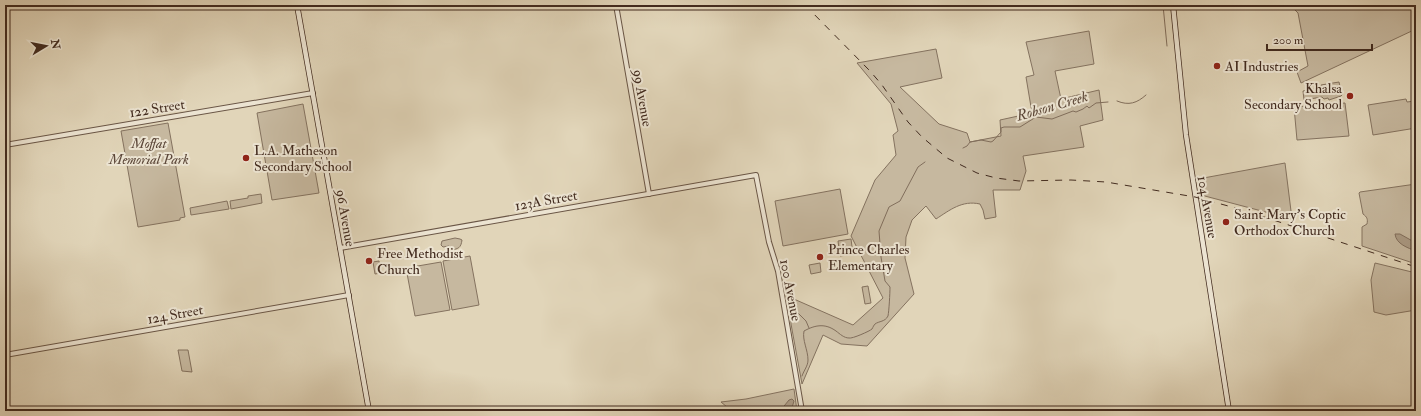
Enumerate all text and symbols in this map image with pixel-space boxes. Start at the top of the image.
north arrow [26,26,66,66]
scale bar [1267,26,1372,52]
text: 200 m [1273,33,1304,48]
text: N [48,37,63,51]
place label: AI Industries [1224,58,1299,75]
marker: AI Industries [1212,61,1222,71]
street label: 99 Avenue [629,67,656,128]
place label: Khalsa Secondary School [1244,80,1342,114]
water label: Robson Creek [1013,87,1090,126]
marker: Khalsa Secondary School [1345,91,1355,101]
street label: 122 Street [128,96,186,121]
park label: Moffat Memorial Park [108,135,189,168]
place label: L.A. Matheson Secondary School [254,142,352,176]
marker: L.A. Matheson Secondary School [241,153,251,163]
street label: 104 Avenue [1194,175,1221,240]
street label: 96 Avenue [332,187,359,248]
street label: 123A Street [514,187,579,214]
place label: Saint Mary's Coptic Orthodox Church [1234,206,1346,239]
marker: Saint Mary's Coptic Orthodox Church [1221,217,1231,227]
place label: Prince Charles Elementary [828,241,910,275]
place label: Free Methodist Church [377,245,463,278]
marker: Prince Charles Elementary [815,252,825,262]
marker: Free Methodist Church [364,256,374,266]
street label: 100 Avenue [776,258,805,323]
street label: 124 Street [146,301,205,328]

